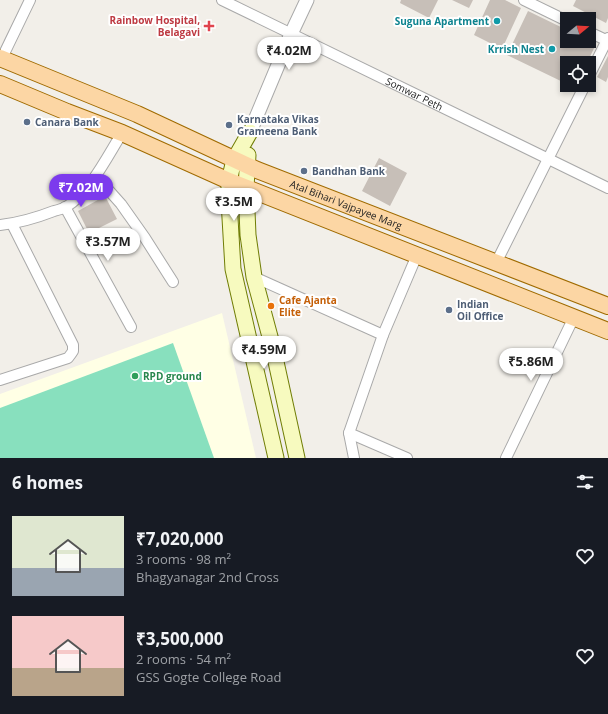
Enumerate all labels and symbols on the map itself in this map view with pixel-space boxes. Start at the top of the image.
north arrow [560,12,596,48]
place label: Rainbow Hospital, Belagavi [110,13,200,39]
place label: Suguna Apartment [395,14,490,28]
marker: Suguna Apartment [492,16,502,26]
marker: Rainbow Hospital, Belagavi [203,20,215,32]
pin: ₹4.02M [256,37,322,71]
place label: Krrish Nest [488,42,545,56]
marker: Krrish Nest [547,44,557,54]
street label: Somwar Peth [383,74,445,114]
place label: Karnataka Vikas Grameena Bank [237,112,319,138]
place label: Canara Bank [35,115,100,129]
marker: Canara Bank [22,117,32,127]
marker: Karnataka Vikas Grameena Bank [224,120,234,130]
place label: Bandhan Bank [312,164,386,178]
marker: Bandhan Bank [299,166,309,176]
pin: ₹7.02M [48,174,114,208]
street label: Atal Bihari Vajpayee Marg [288,176,405,233]
pin: ₹3.5M [206,188,262,222]
pin: ₹3.57M [75,228,141,262]
place label: Cafe Ajanta Elite [279,293,337,319]
place label: Indian Oil Office [457,297,504,323]
marker: Cafe Ajanta Elite [266,301,276,311]
marker: Indian Oil Office [444,305,454,315]
pin: ₹4.59M [231,336,297,370]
pin: ₹5.86M [498,348,564,382]
place label: RPD ground [143,369,202,383]
marker: RPD ground [130,371,140,381]

